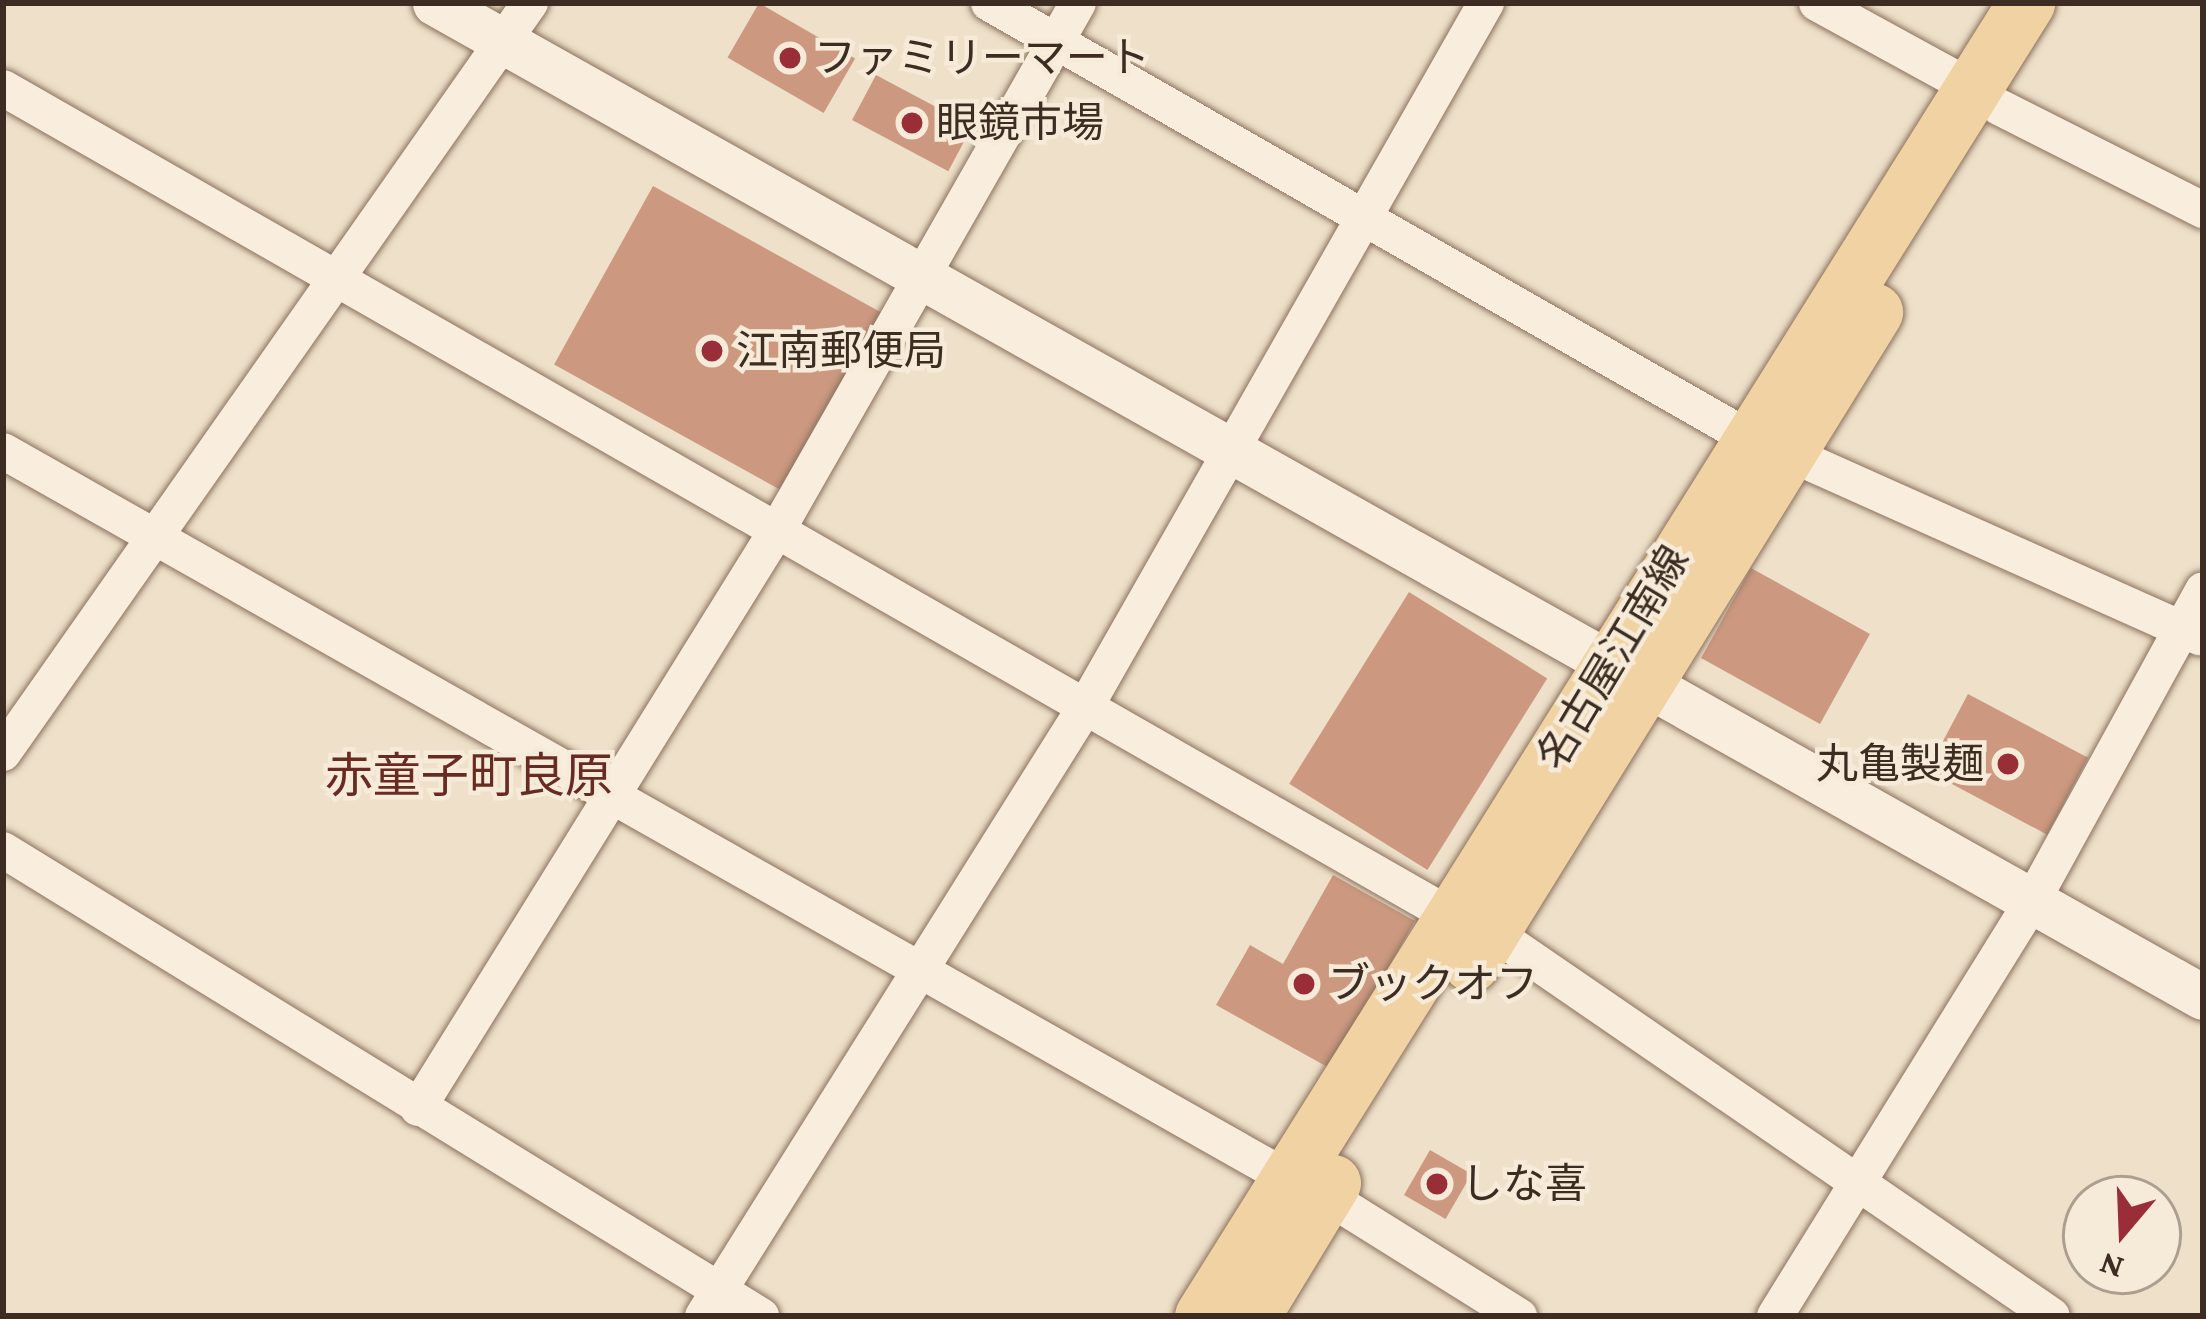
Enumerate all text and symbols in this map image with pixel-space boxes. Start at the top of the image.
place label: ファミリーマート [814,33,1150,83]
marker: ファミリーマート [777,45,803,71]
place label: 眼鏡市場 [936,98,1104,148]
marker: 眼鏡市場 [899,110,925,136]
place label: 江南郵便局 [736,326,946,376]
marker: 江南郵便局 [699,338,725,364]
street label: 名古屋江南線 [1527,537,1699,779]
place label: 丸亀製麺 [1816,739,1984,789]
district label: 赤童子町良原 [325,747,613,805]
marker: 丸亀製麺 [1995,751,2021,777]
place label: ブックオフ [1328,959,1538,1009]
marker: ブックオフ [1291,971,1317,997]
place label: しな喜 [1461,1159,1587,1209]
marker: しな喜 [1424,1171,1450,1197]
north arrow [2062,1175,2182,1295]
text: N [2094,1246,2128,1288]

